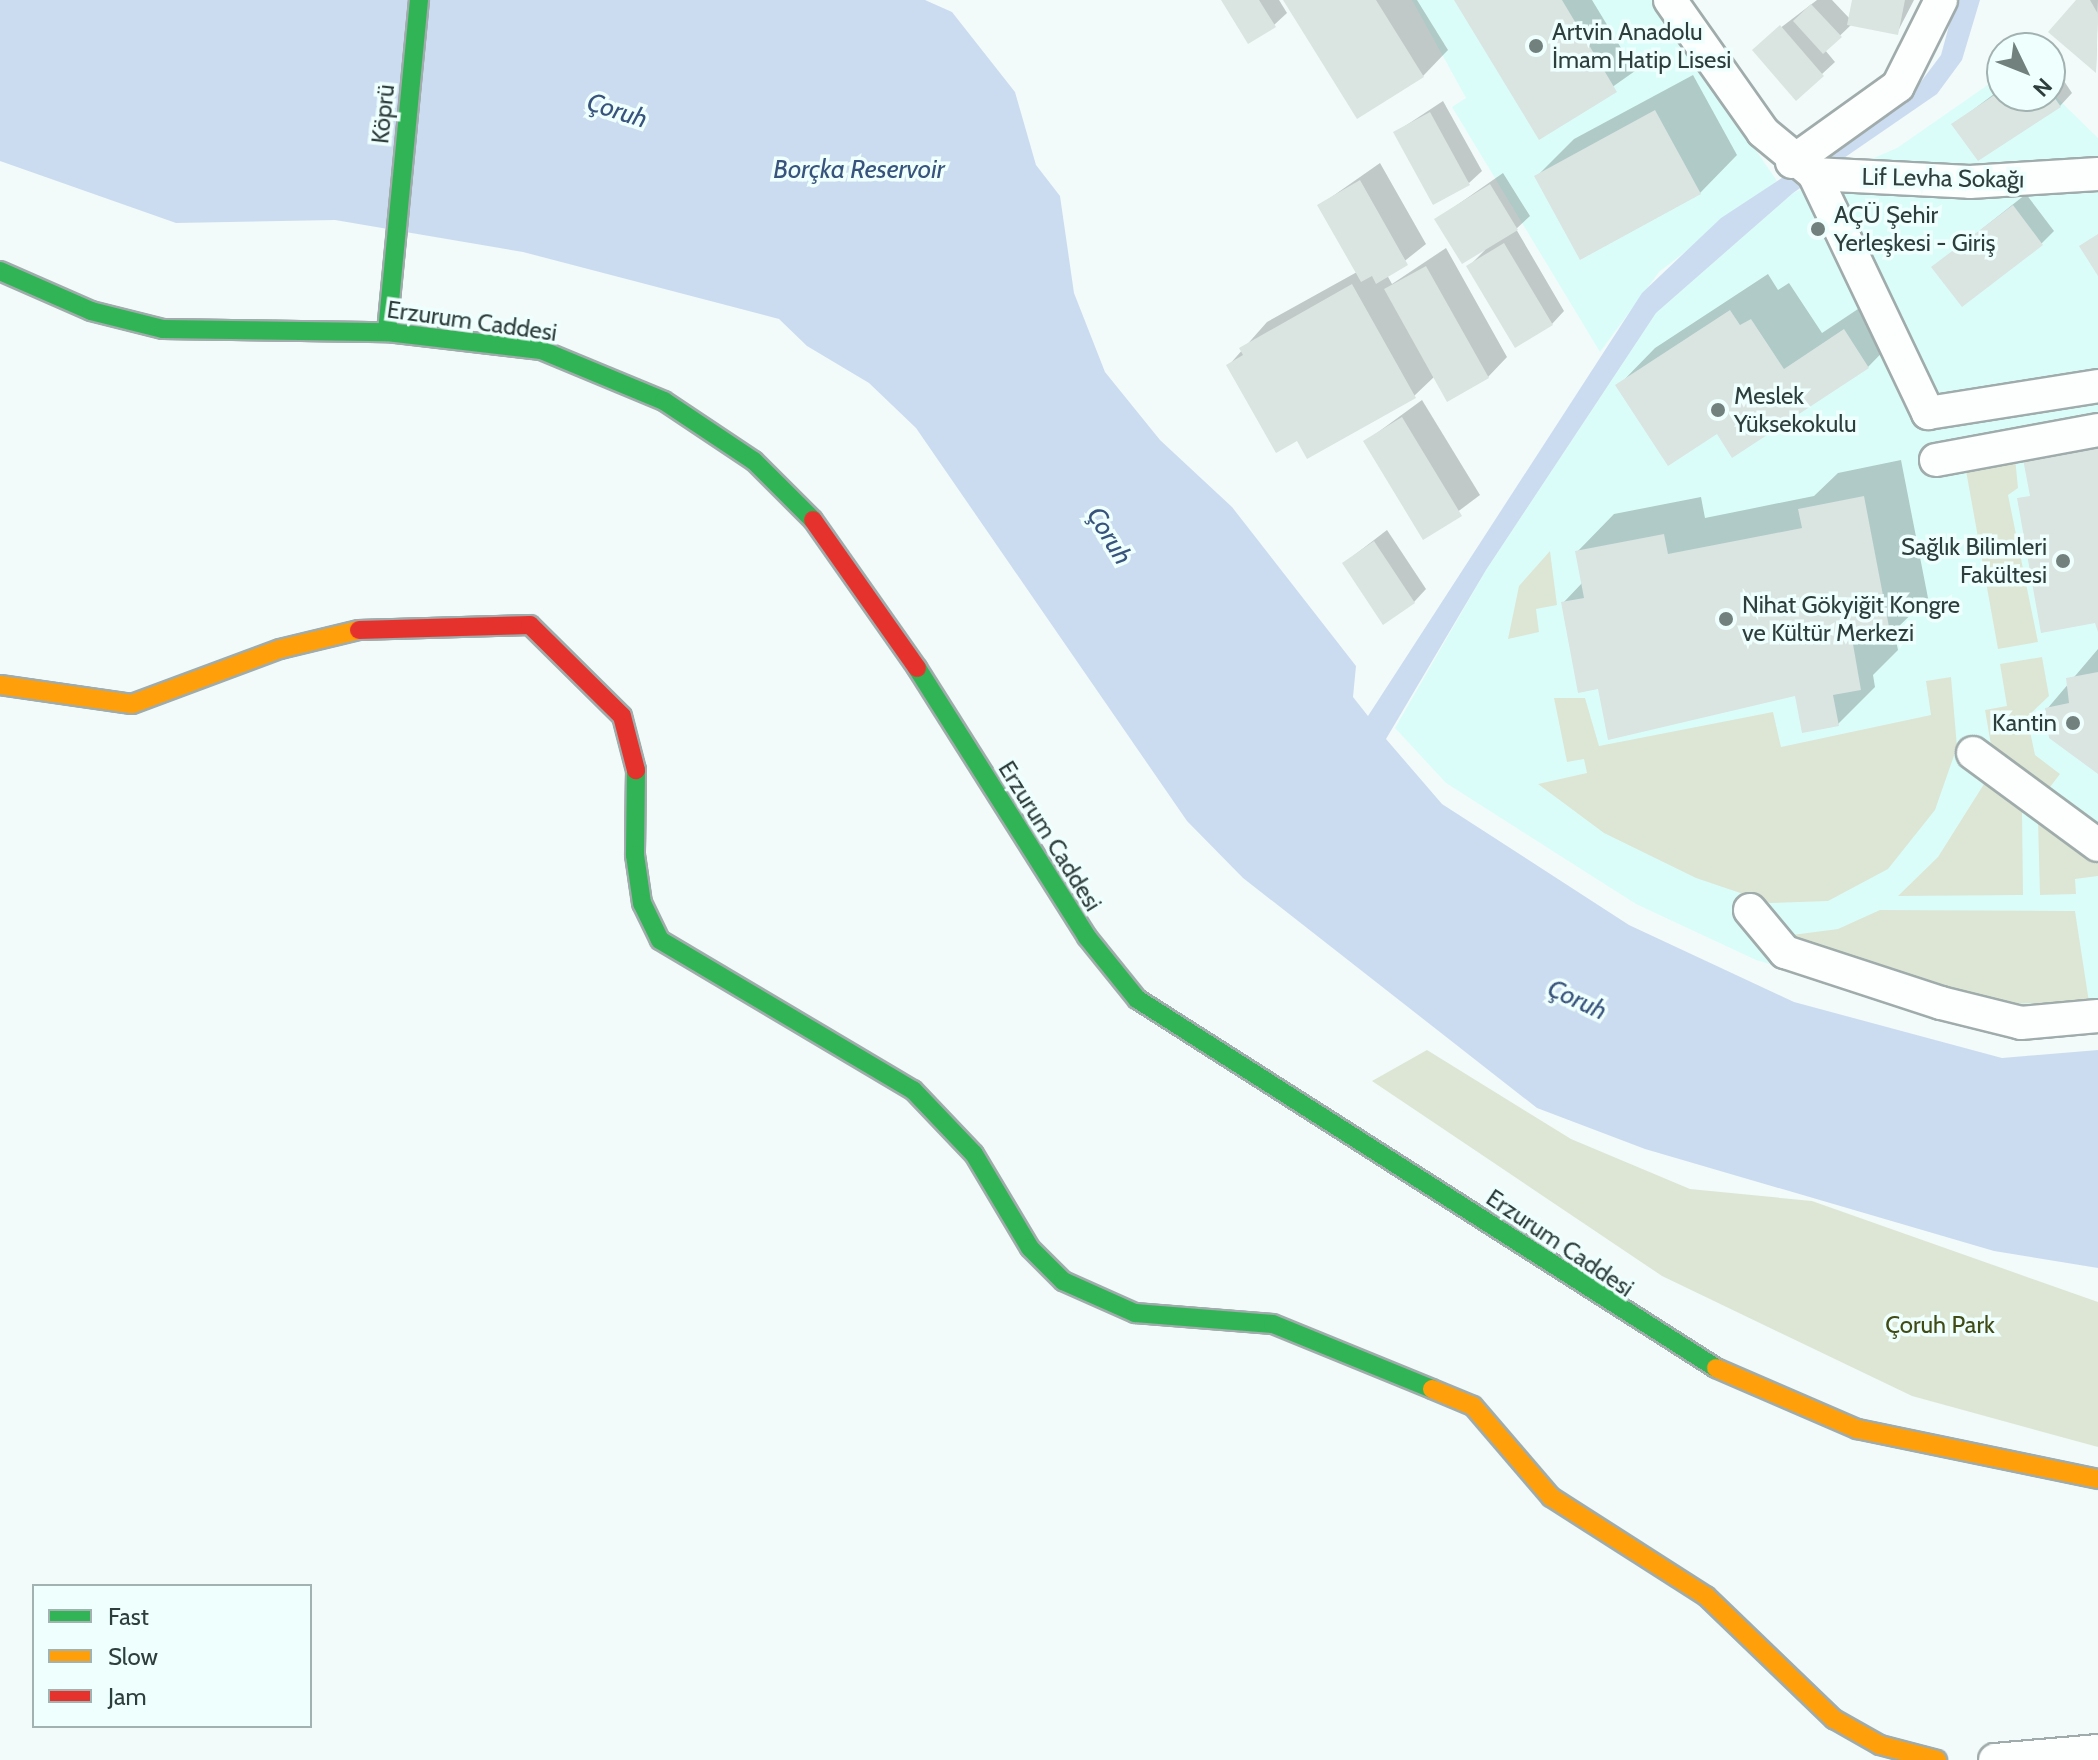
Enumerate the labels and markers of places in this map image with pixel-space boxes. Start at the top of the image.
place label: Artvin Anadolu İmam Hatip Lisesi [1552,18,1731,74]
marker: Artvin Anadolu İmam Hatip Lisesi [1527,37,1545,55]
place label: AÇÜ Şehir Yerleşkesi - Giriş [1834,201,1995,257]
marker: AÇÜ Şehir Yerleşkesi - Giriş [1809,220,1827,238]
place label: Meslek Yüksekokulu [1734,382,1857,438]
marker: Meslek Yüksekokulu [1709,401,1727,419]
place label: Sağlık Bilimleri Fakültesi [1901,533,2047,589]
marker: Sağlık Bilimleri Fakültesi [2054,552,2072,570]
place label: Nihat Gökyiğit Kongre ve Kültür Merkezi [1742,591,1960,647]
marker: Nihat Gökyiğit Kongre ve Kültür Merkezi [1717,610,1735,628]
place label: Kantin [1992,709,2057,737]
marker: Kantin [2064,714,2082,732]

